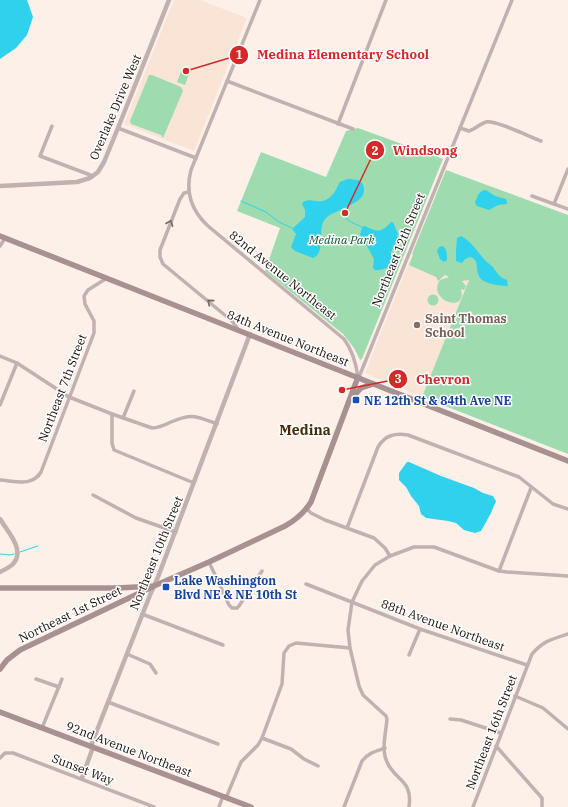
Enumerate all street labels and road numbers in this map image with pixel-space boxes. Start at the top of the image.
street label: Overlake Drive West [86,52,144,162]
street label: Northeast 12th Street [368,191,428,309]
street label: 82nd Avenue Northeast [226,227,340,323]
street label: 84th Avenue Northeast [225,307,351,369]
street label: Northeast 7th Street [34,332,90,444]
street label: Northeast 10th Street [126,494,186,612]
street label: Northeast 1st Street [16,583,124,645]
street label: 88th Avenue Northeast [379,596,507,654]
street label: Northeast 16th Street [462,672,520,792]
street label: 92nd Avenue Northeast [64,718,194,780]
street label: Sunset Way [50,750,117,788]

